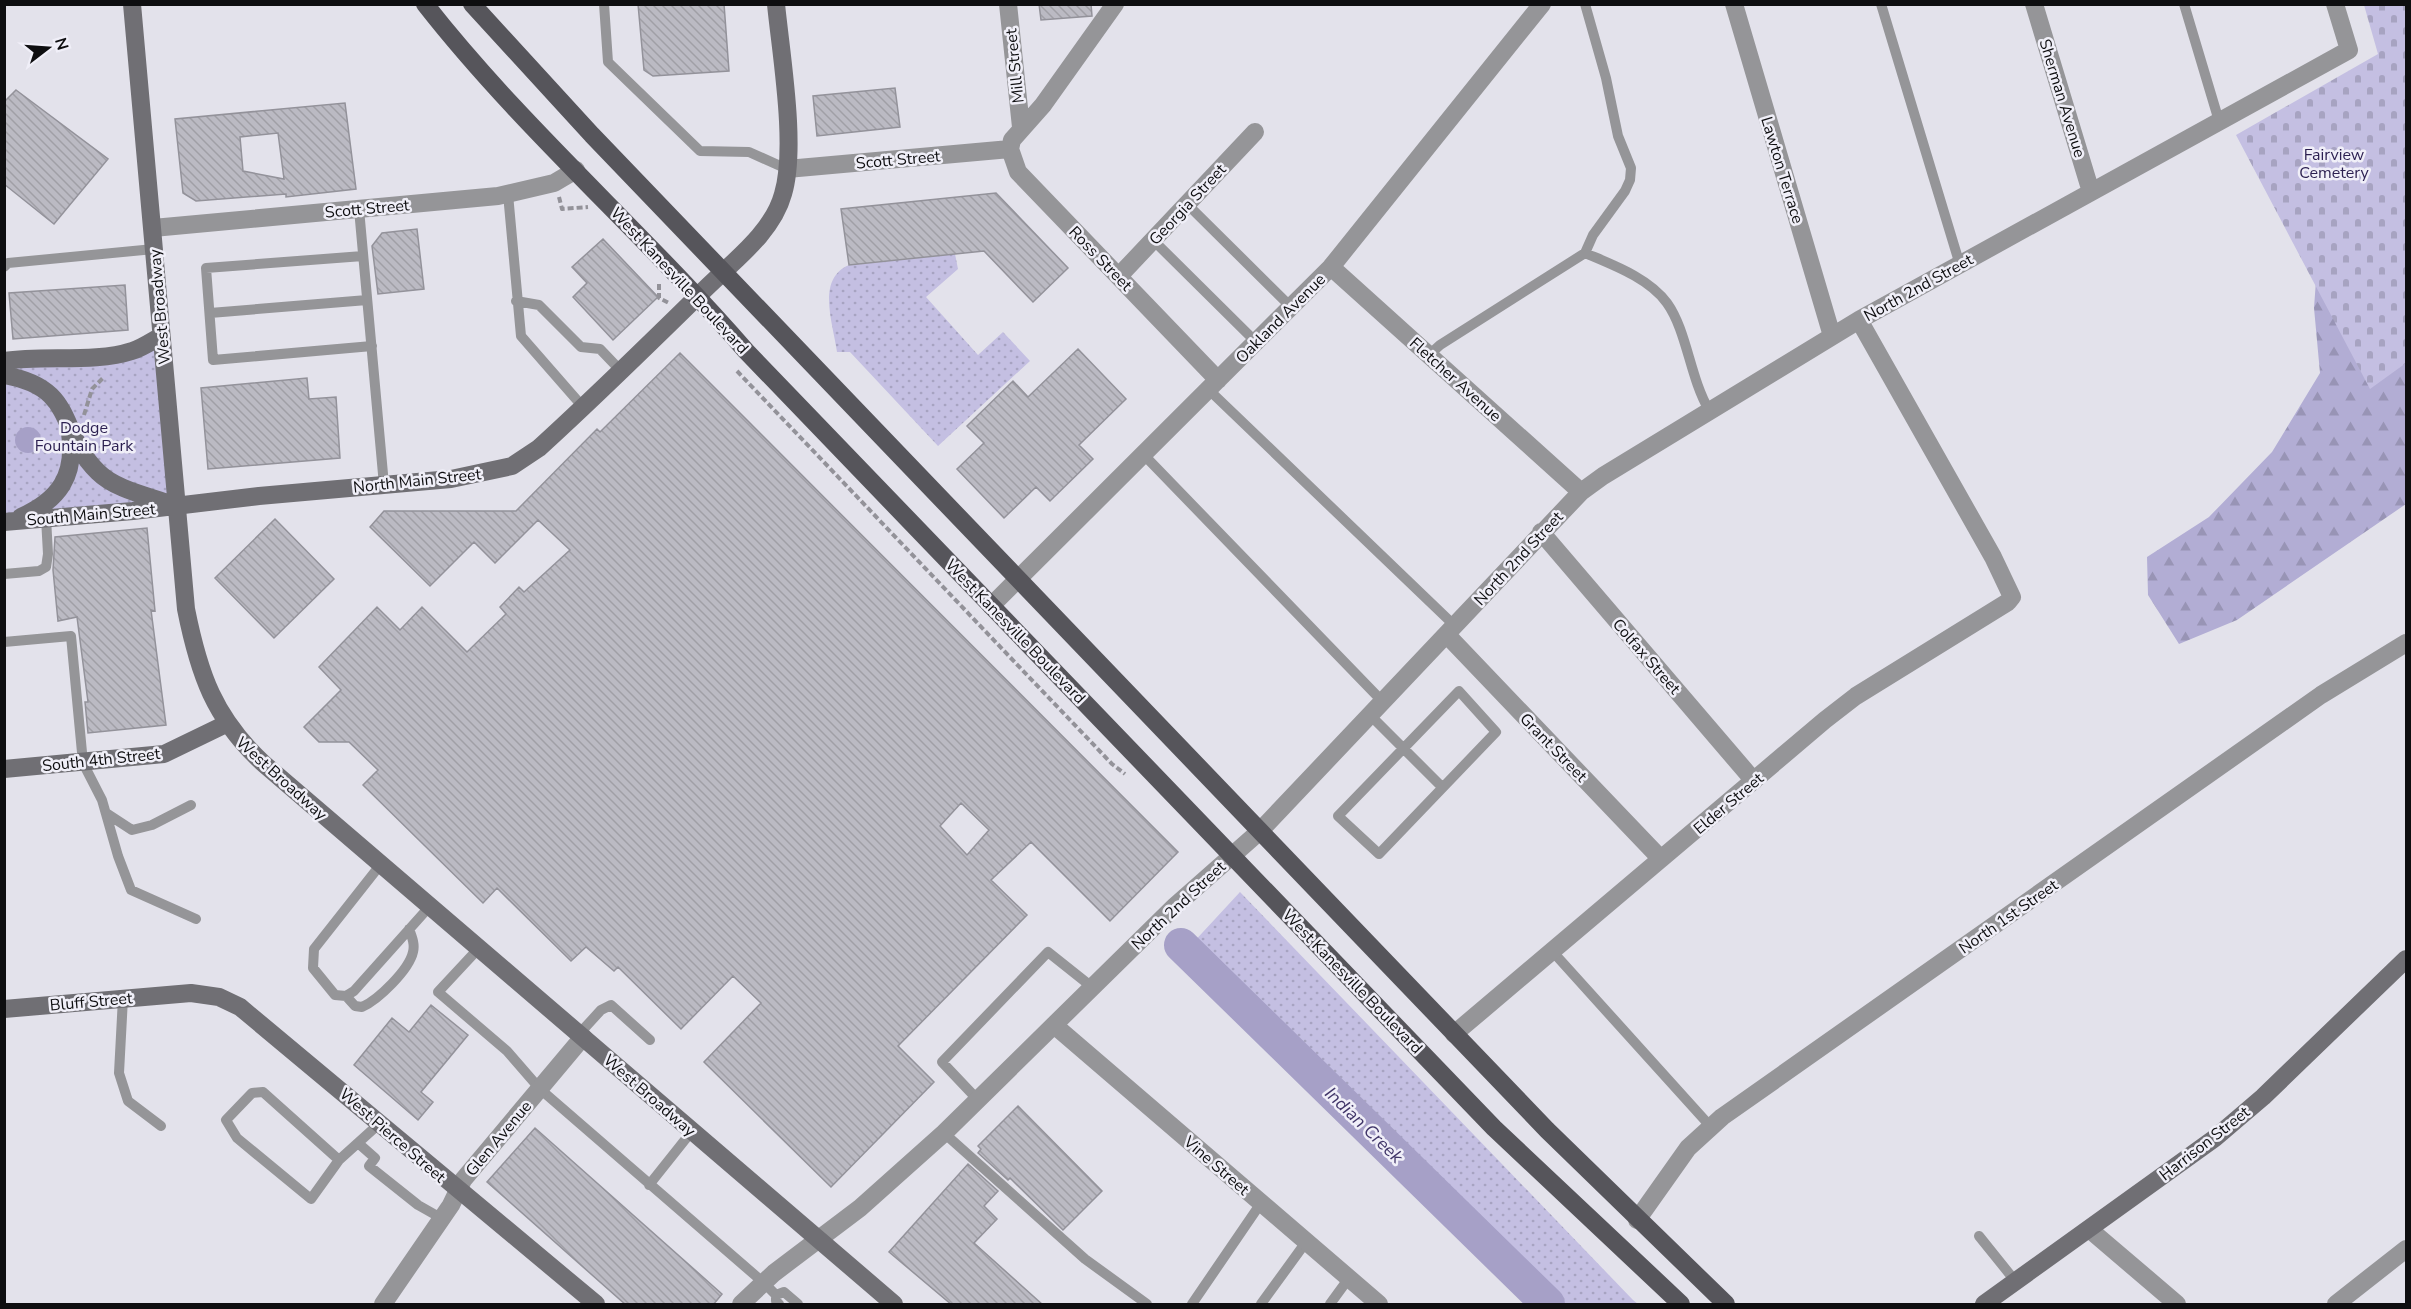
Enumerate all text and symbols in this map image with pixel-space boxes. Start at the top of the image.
north arrow [18,18,78,78]
street label: Mill Street [1000,27,1030,104]
text: N [49,35,74,53]
street label: Sherman Avenue [2034,36,2091,160]
street label: Lawton Terrace [1755,114,1809,227]
park label: Fairview Cemetery [2299,144,2369,184]
street label: Scott Street [855,145,942,175]
street label: Georgia Street [1144,159,1232,250]
street label: Scott Street [324,194,411,224]
street label: West Kanesville Boulevard [605,202,753,359]
street label: Ross Street [1064,221,1137,296]
street label: West Broadway [144,248,176,365]
street label: North 2nd Street [1860,249,1977,327]
street label: Oakland Avenue [1231,269,1331,369]
street label: Fletcher Avenue [1405,333,1506,427]
park label: Dodge Fountain Park [35,417,134,457]
street label: North Main Street [352,463,483,499]
street label: South Main Street [26,498,157,532]
street label: North 2nd Street [1469,506,1568,611]
street label: West Kanesville Boulevard [940,555,1090,709]
street label: Colfax Street [1607,614,1686,699]
street label: Grant Street [1515,708,1592,787]
street label: West Broadway [231,732,332,826]
street label: South 4th Street [41,743,162,777]
street label: Elder Street [1689,768,1769,840]
street label: North 2nd Street [1127,856,1231,955]
street label: North 1st Street [1955,874,2063,959]
street label: West Kanesville Boulevard [1277,905,1427,1059]
street label: Bluff Street [49,987,134,1017]
street label: West Broadway [599,1050,701,1142]
water label: Indian Creek [1320,1081,1409,1169]
street label: West Pierce Street [335,1083,450,1188]
street label: Glen Avenue [461,1096,537,1181]
street label: Harrison Street [2155,1101,2255,1186]
street label: Vine Street [1178,1131,1254,1201]

